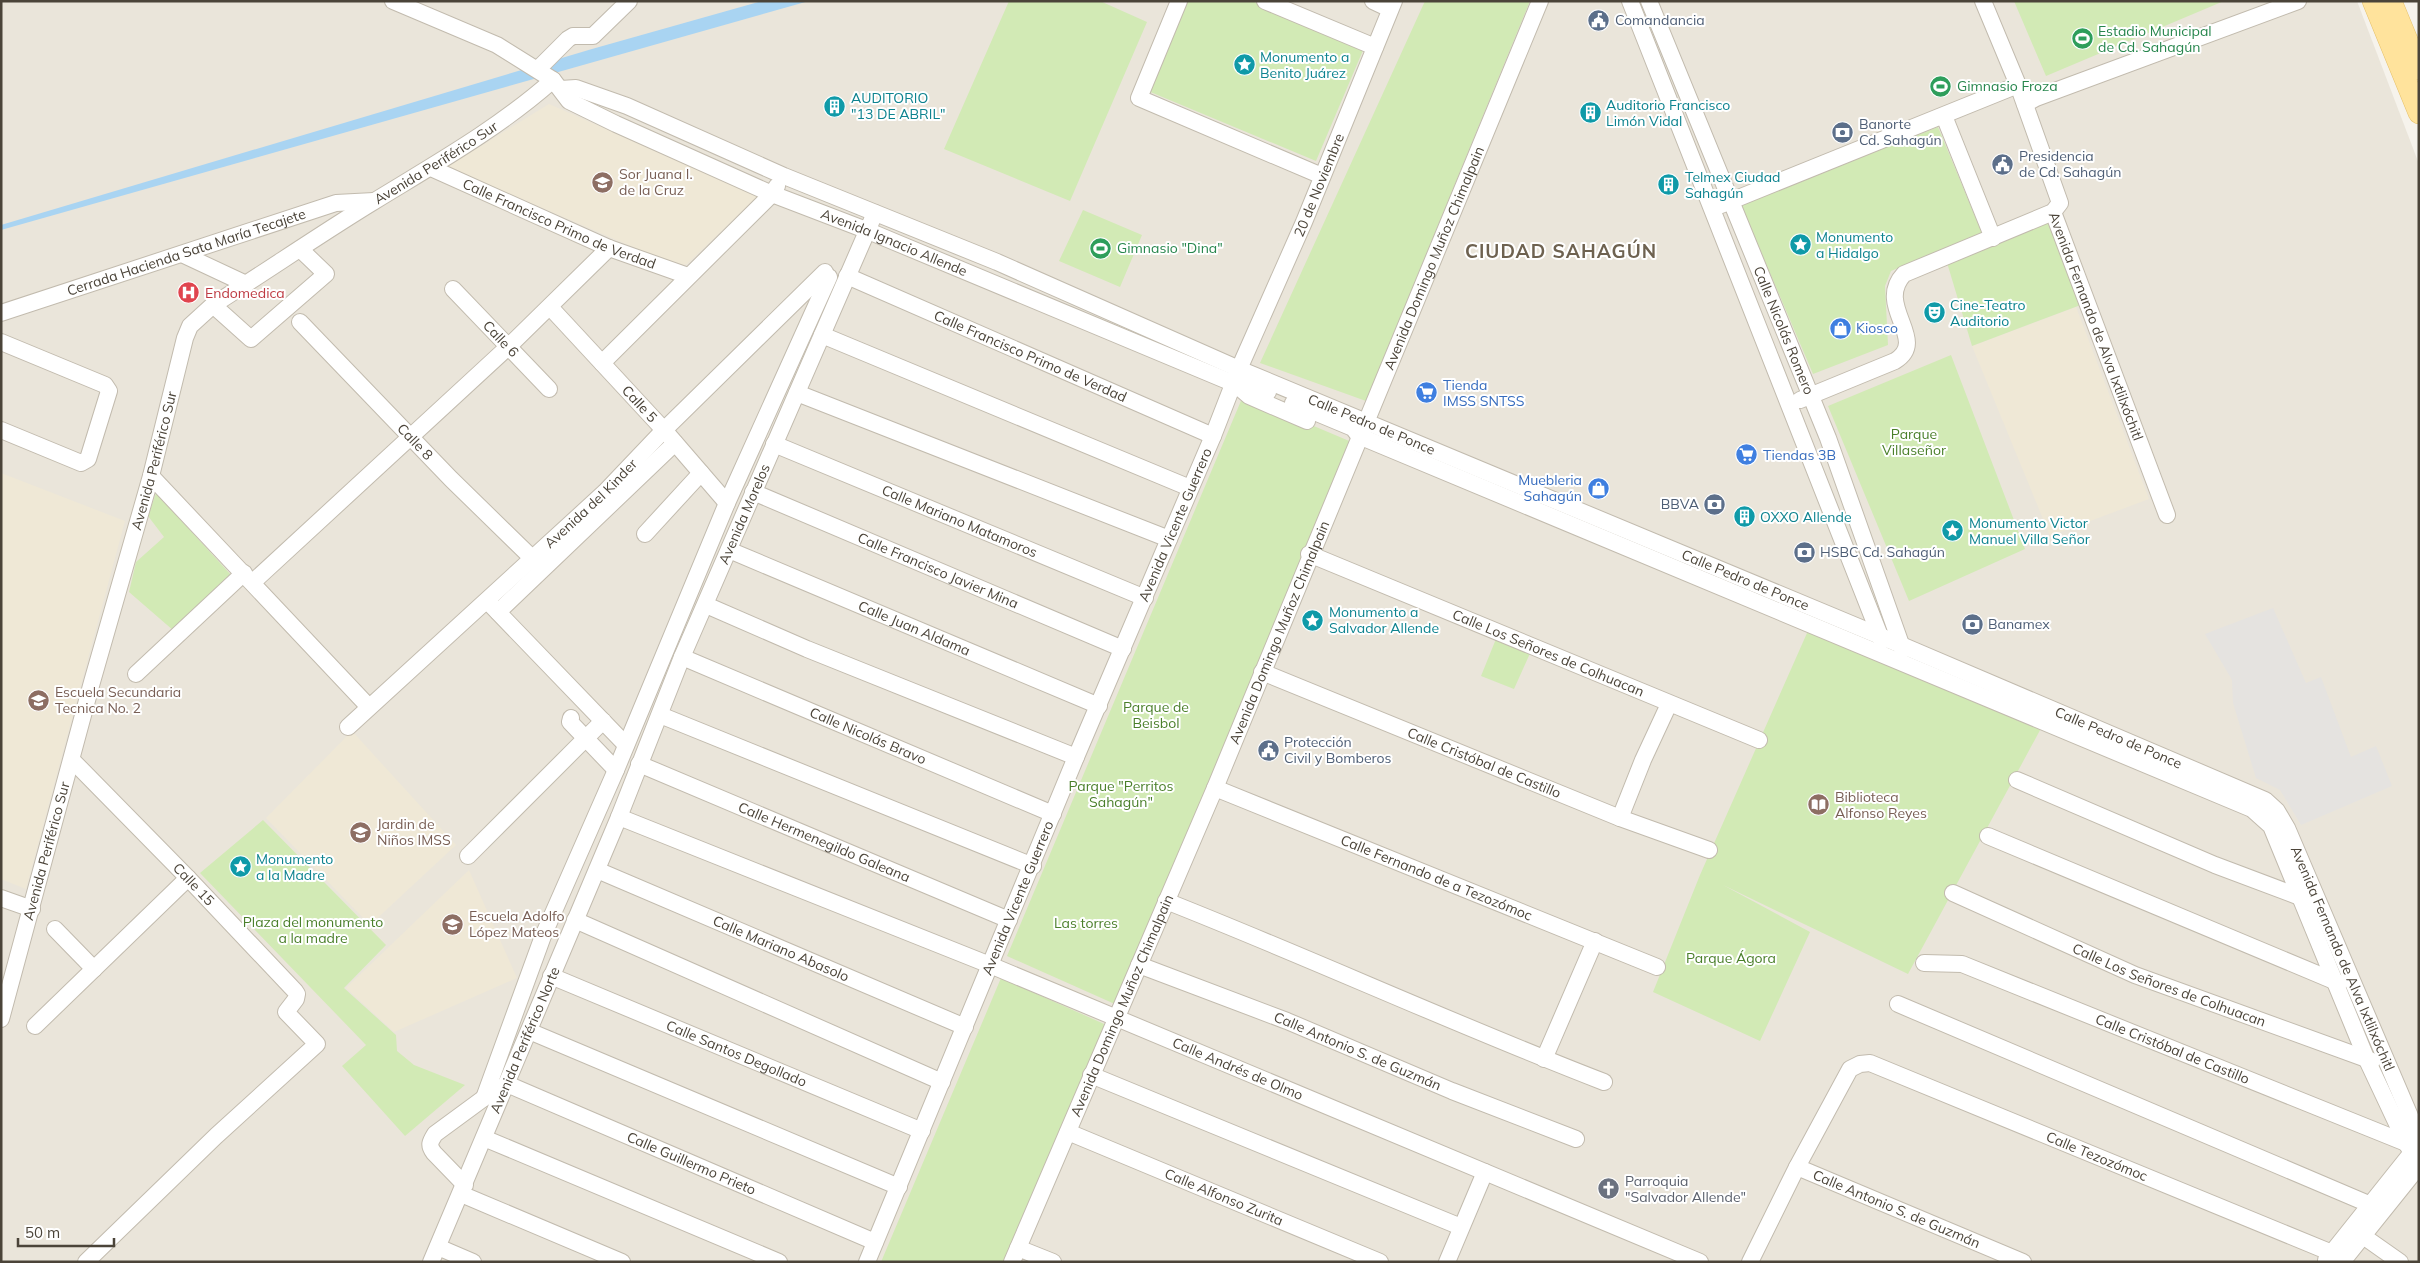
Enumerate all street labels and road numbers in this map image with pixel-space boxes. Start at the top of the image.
street label: Avenida Periférico Sur [371,117,502,208]
street label: 20 de Noviembre [1290,131,1348,240]
street label: Avenida Domingo Muñoz Chimalpain [1380,144,1488,372]
street label: Calle Francisco Primo de Verdad [460,174,658,273]
street label: Cerrada Hacienda Sata María Tecajete [65,205,308,300]
street label: Avenida Ignacio Allende [818,205,970,280]
street label: Avenida Fernando de Alva Ixtlilxóchitl [2045,209,2147,443]
street label: Calle Nicolás Romero [1750,264,1818,397]
street label: Calle Francisco Primo de Verdad [931,306,1129,406]
street label: Calle 6 [479,317,523,361]
street label: Calle 5 [618,382,661,426]
street label: Avenida Periférico Sur [127,388,181,532]
street label: Calle Pedro de Ponce [1305,390,1438,459]
street label: Calle 8 [393,419,437,464]
street label: Avenida Vicente Guerrero [1134,445,1216,604]
street label: Avenida del Kinder [541,454,641,552]
street label: Avenida Morelos [714,461,774,567]
street label: Calle Mariano Matamoros [879,481,1040,561]
street label: Avenida Domingo Muñoz Chimalpain [1225,518,1333,747]
street label: Calle Francisco Javier Mina [855,528,1021,613]
street label: Calle Pedro de Ponce [1679,545,1812,615]
street label: Calle Juan Aldama [855,597,973,660]
street label: Calle Los Señores de Colhuacan [1450,605,1647,701]
street label: Calle Nicolás Bravo [807,703,929,768]
street label: Calle Pedro de Ponce [2052,703,2185,773]
street label: Calle Cristóbal de Castillo [1405,723,1564,802]
street label: Avenida Periférico Sur [19,779,74,922]
street label: Calle Hermenegildo Galeana [736,798,913,886]
street label: Avenida Vicente Guerrero [978,818,1058,978]
street label: Calle Fernando de a Tezozómoc [1338,831,1535,925]
street label: Avenida Fernando de Alva Ixtlilxóchitl [2287,843,2399,1074]
street label: Calle 15 [169,859,218,909]
street label: Avenida Domingo Muñoz Chimalpain [1066,892,1177,1119]
street label: Calle Mariano Abasolo [710,912,852,985]
street label: Calle Los Señores de Colhuacan [2070,939,2268,1031]
street label: Avenida Periférico Norte [486,964,564,1116]
street label: Calle Antonio S. de Guzmán [1271,1008,1444,1094]
street label: Calle Cristóbal de Castillo [2093,1010,2252,1088]
street label: Calle Santos Degollado [664,1016,809,1091]
street label: Calle Andrés de Olmo [1170,1033,1306,1104]
street label: Calle Tezozómoc [2043,1127,2150,1185]
street label: Calle Guillermo Prieto [624,1128,759,1199]
street label: Calle Alfonso Zurita [1162,1164,1286,1230]
street label: Calle Antonio S. de Guzmán [1810,1166,1983,1252]

